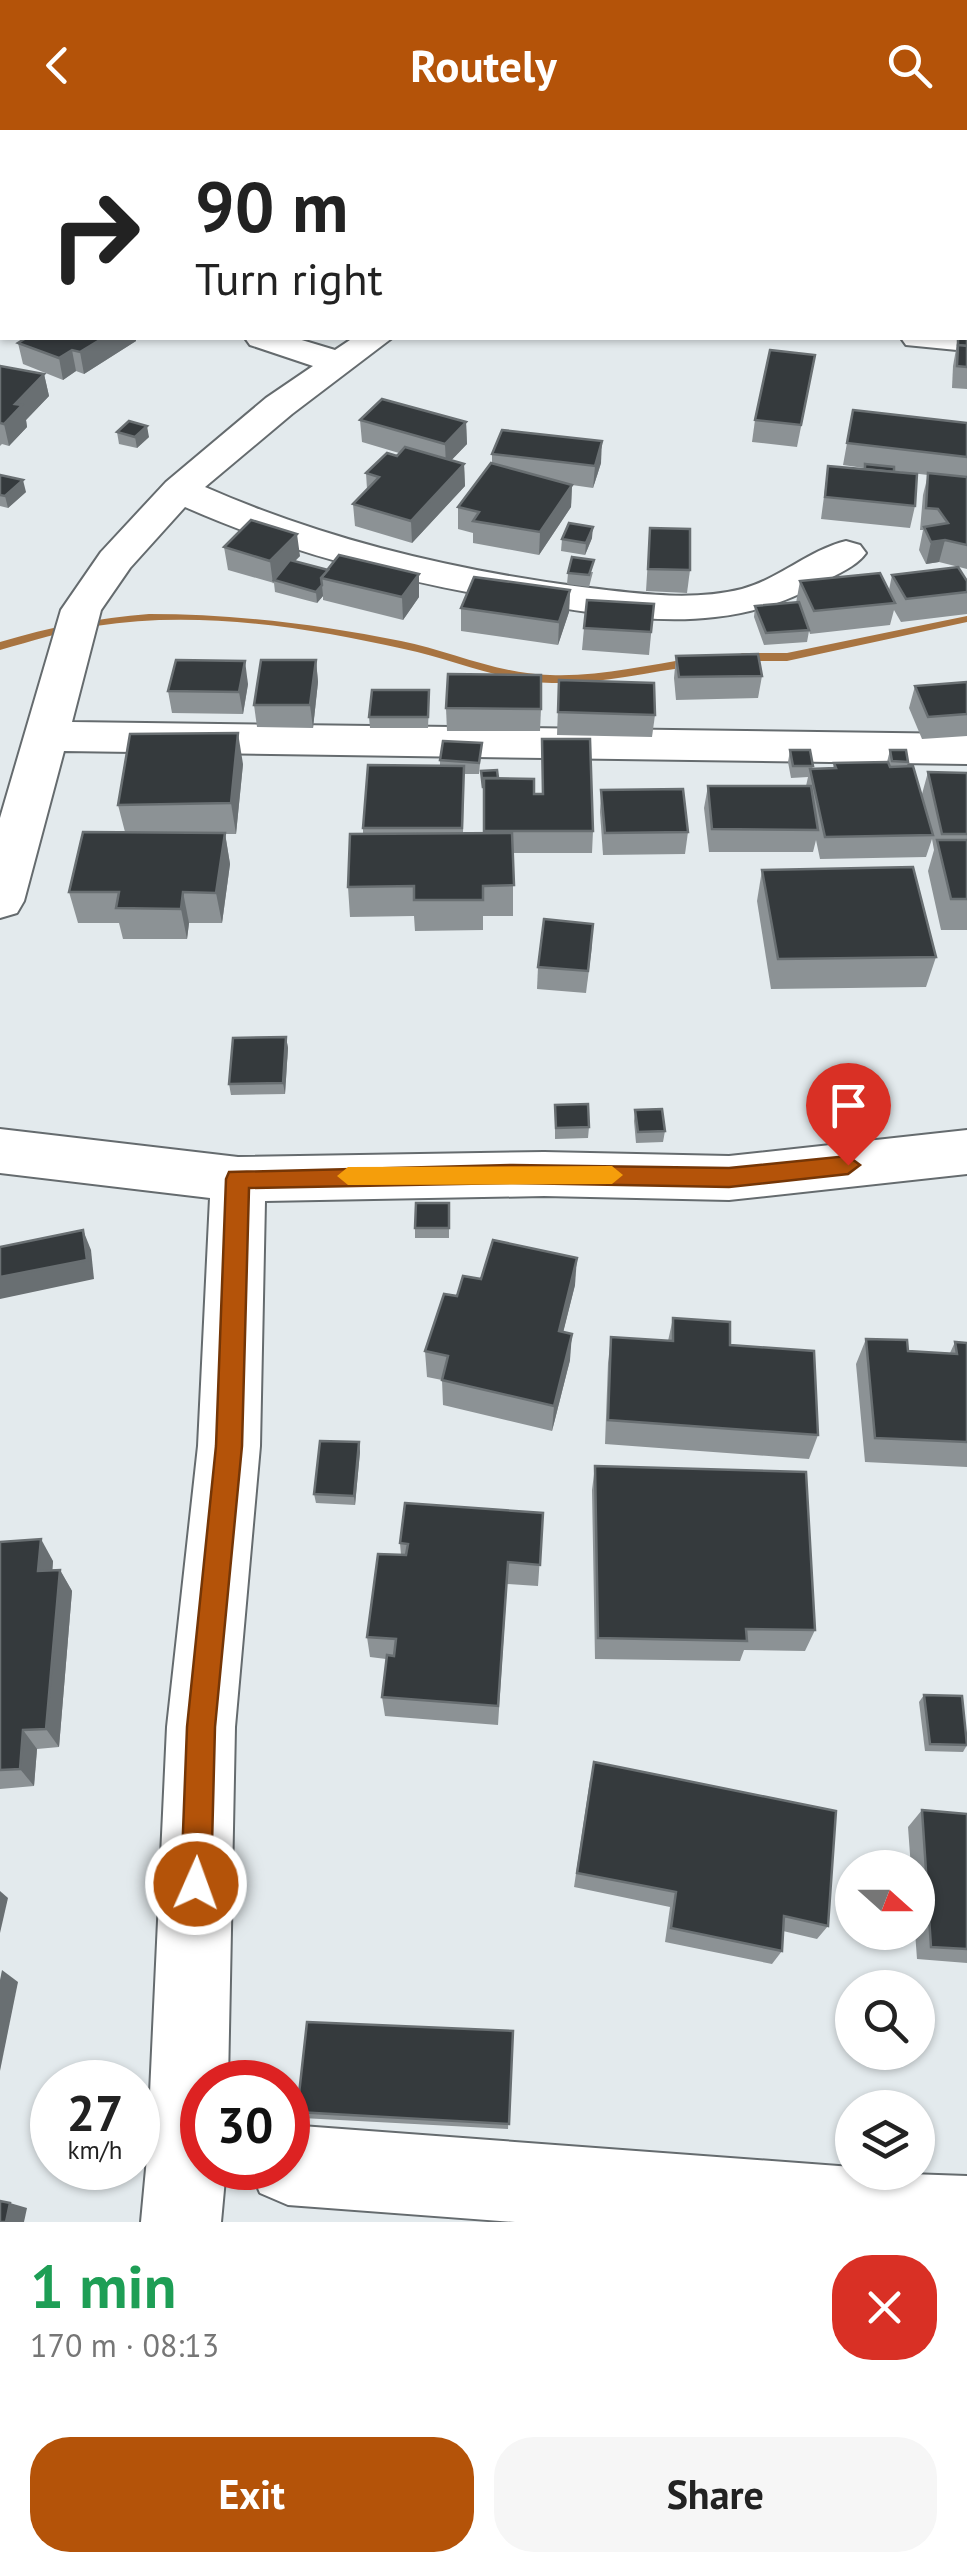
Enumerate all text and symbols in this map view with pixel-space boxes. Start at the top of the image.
text: Routely [410,36,557,94]
icon: back [30,38,85,93]
icon: search [882,38,937,93]
text: 90 m [195,161,348,251]
icon: right [30,170,160,300]
text: Turn right [195,249,383,307]
pin [806,1063,891,1166]
icon: arrive [821,1078,876,1133]
position arrow [144,1832,248,1936]
north arrow [835,1850,935,1950]
map controls [835,1850,935,2190]
button: search [835,1970,935,2070]
speed limit sign: 30 [180,2060,310,2190]
text: 27 [67,2080,123,2145]
button: layers [835,2090,935,2190]
text: km/h [68,2134,122,2166]
text: 1 min [30,2247,176,2325]
button: close [832,2255,937,2360]
text: 170 m · 08:13 [30,2324,219,2366]
button: Exit [30,2437,474,2552]
button: Share [494,2437,937,2552]

